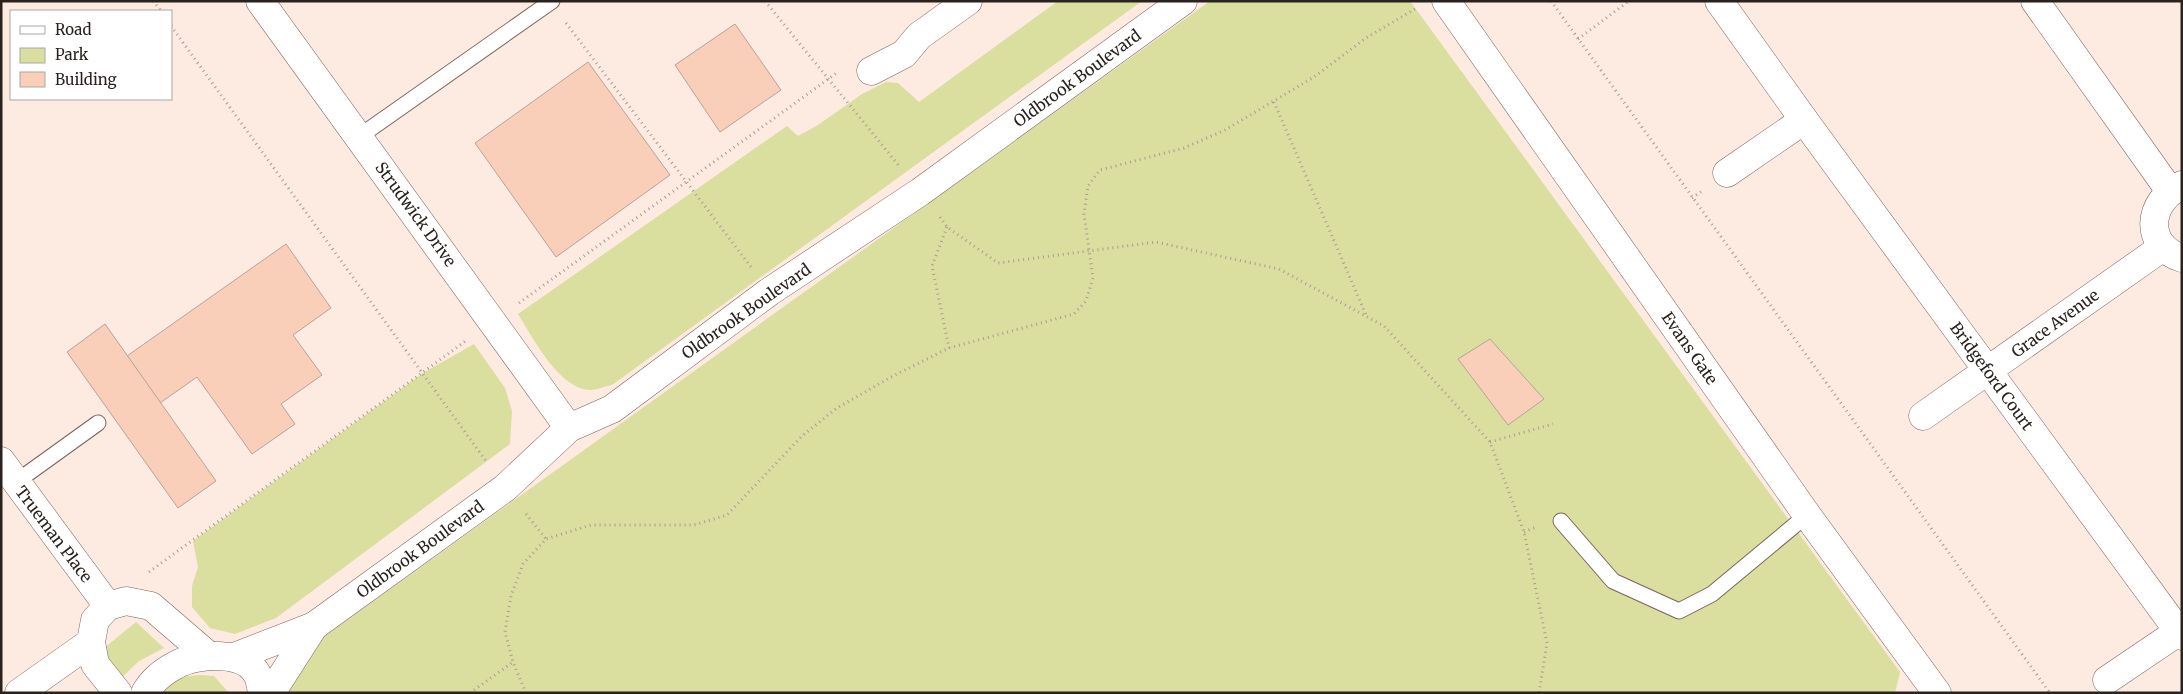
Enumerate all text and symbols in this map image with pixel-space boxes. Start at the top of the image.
legend [10,10,172,100]
text: Road [55,20,91,39]
street label: Oldbrook Boulevard [1009,25,1145,131]
text: Park [55,45,89,64]
text: Building [55,70,117,89]
street label: Strudwick Drive [371,158,461,270]
street label: Oldbrook Boulevard [678,259,815,363]
street label: Grace Avenue [2007,285,2103,361]
street label: Evans Gate [1658,308,1722,388]
street label: Bridgeford Court [1946,318,2038,435]
street label: Trueman Place [11,482,97,586]
street label: Oldbrook Boulevard [352,496,488,602]

